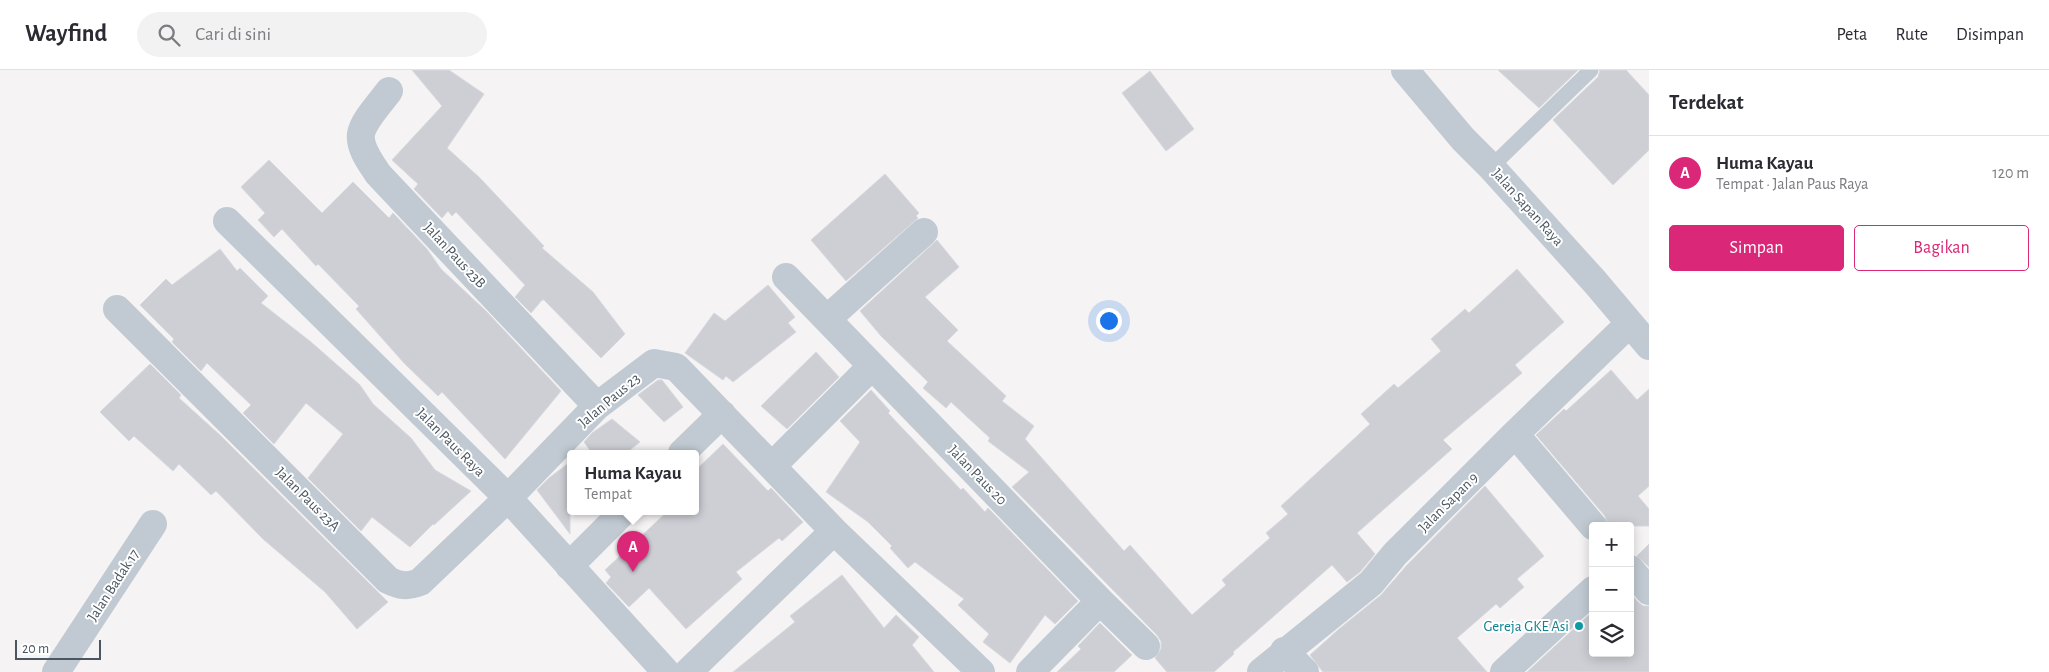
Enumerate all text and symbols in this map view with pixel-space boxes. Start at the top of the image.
search box [137,12,487,57]
icon: search [155,21,183,49]
text: Wayfind [25,22,107,46]
text: Cari di sini [195,25,271,44]
text: Peta [1836,26,1867,44]
text: Rute [1895,26,1928,44]
text: Disimpan [1956,26,2024,44]
text: Terdekat [1669,92,1744,113]
text: Huma Kayau [1716,154,1813,173]
text: A [1680,165,1690,181]
text: 120 m [1992,165,2029,181]
street label: Jalan Sapan Raya [1489,166,1566,249]
text: Tempat · Jalan Paus Raya [1716,176,1868,192]
street label: Jalan Paus 23B [421,220,488,291]
button: Simpan [1669,225,1844,271]
button: Bagikan [1854,225,2029,271]
your location [1096,308,1122,334]
street label: Jalan Paus 23 [576,371,643,430]
street label: Jalan Paus Raya [414,405,488,479]
street label: Jalan Paus 20 [946,443,1010,508]
popup [567,450,699,515]
street label: Jalan Paus 23A [273,464,343,534]
text: Huma Kayau [584,464,682,483]
street label: Jalan Sapan 9 [1416,470,1481,535]
text: Tempat [584,486,632,502]
map controls [1589,522,1634,657]
button: + [1589,522,1634,567]
pin: A [617,531,649,572]
street label: Jalan Badak 17 [85,547,142,624]
button: − [1589,567,1634,612]
button: layers [1589,612,1634,657]
place label: Gereja GKE Asi [1483,619,1569,634]
marker: Gereja GKE Asi [1573,620,1585,632]
scale bar [15,637,101,660]
text: 20 m [22,642,49,656]

